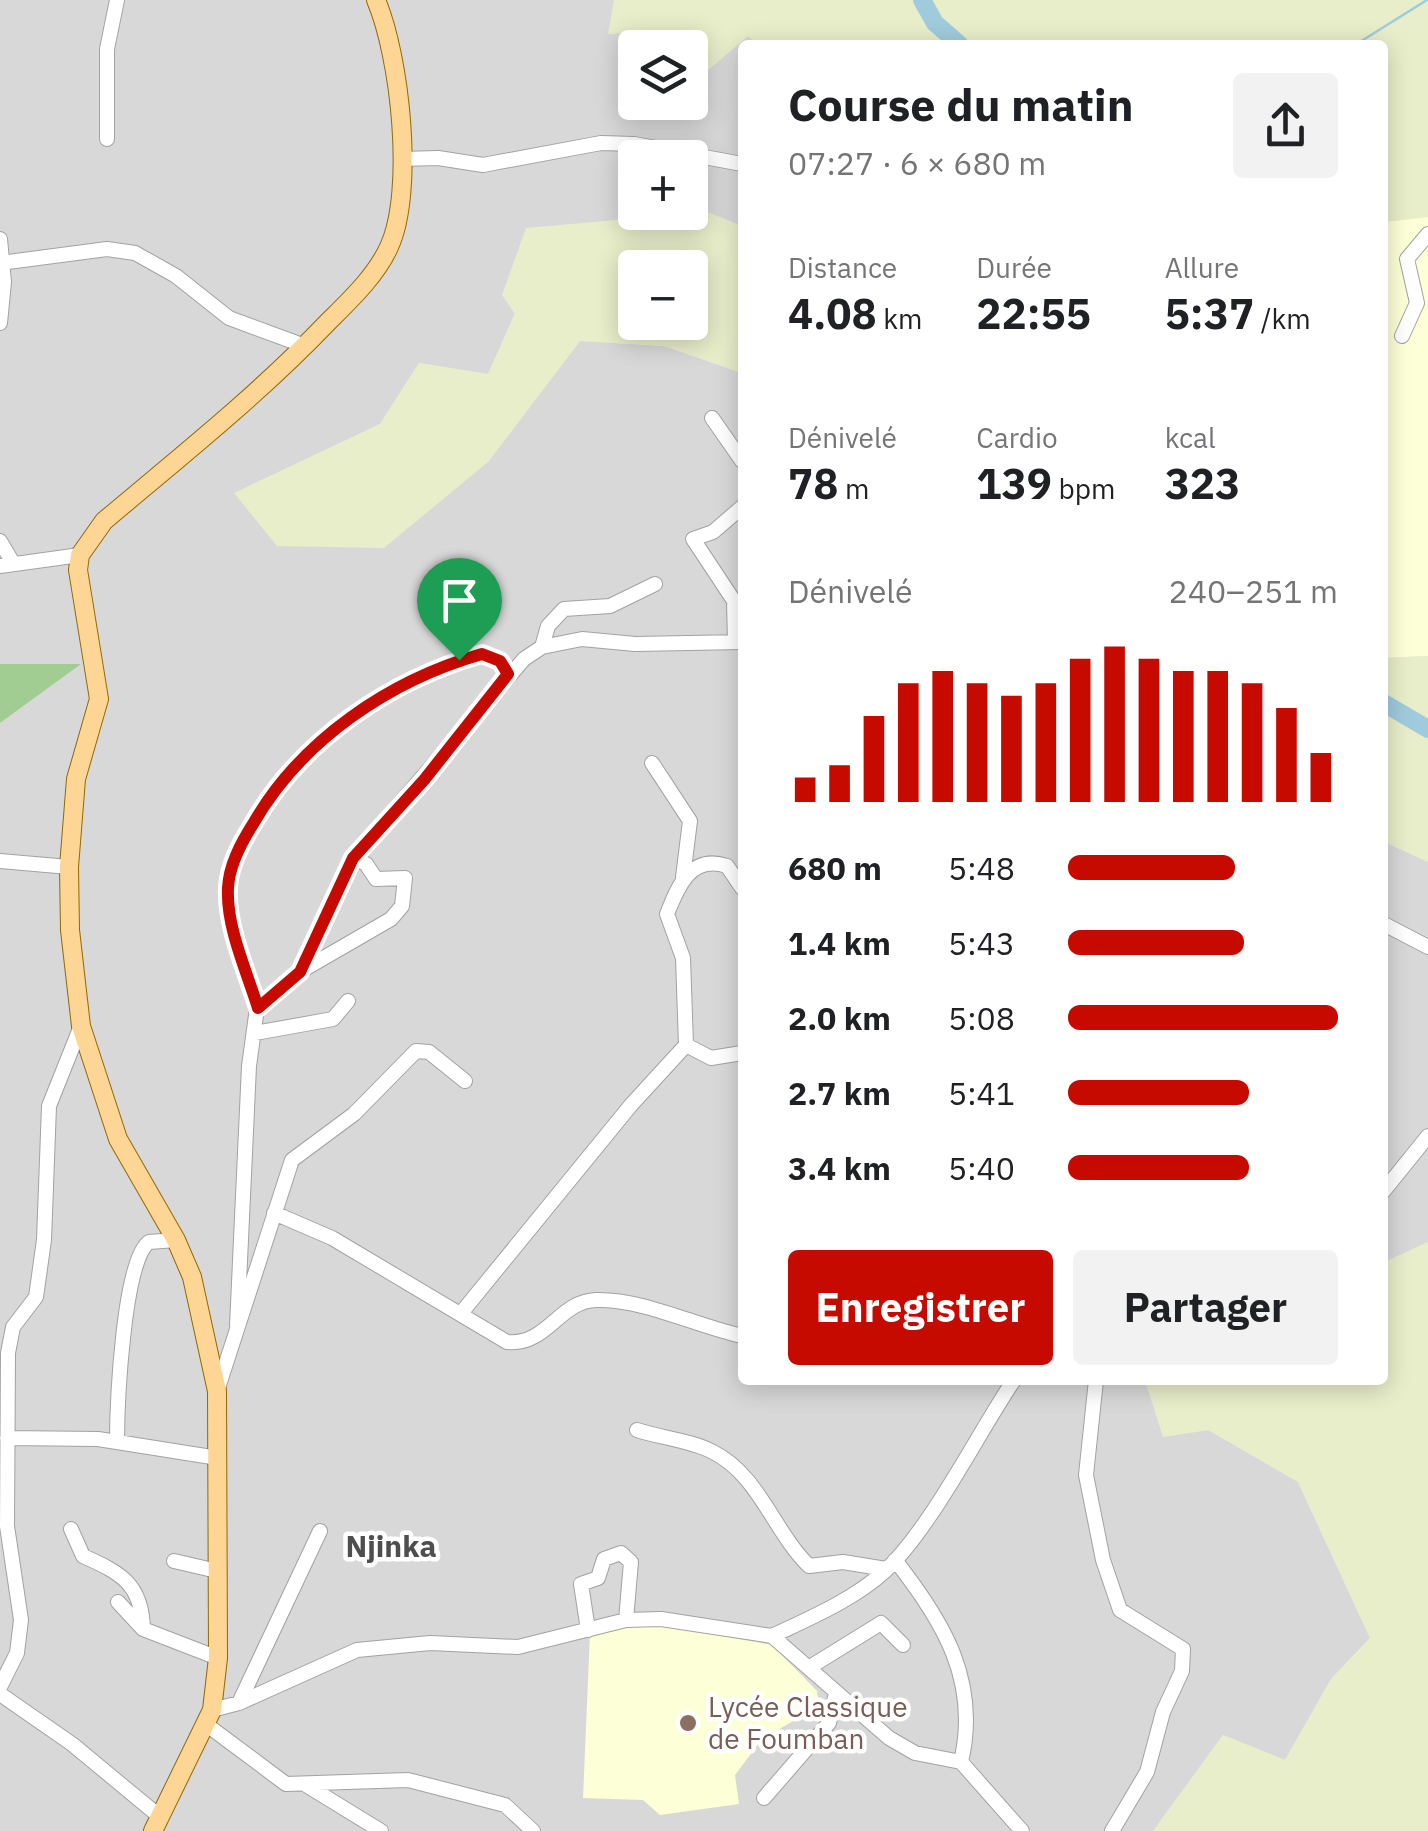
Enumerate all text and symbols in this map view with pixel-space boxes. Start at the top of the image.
map controls [618,30,708,340]
button: layers [618,30,708,120]
button: share [1233,73,1338,178]
text: Course du matin [788,75,1134,133]
button: + [618,140,708,230]
text: 07:27 · 6 × 680 m [788,142,1046,184]
text: Distance [788,249,897,286]
text: Durée [976,249,1052,286]
text: Allure [1165,249,1239,286]
button: − [618,250,708,340]
text: 4.08 [788,286,877,341]
text: 22:55 [976,286,1091,341]
text: 5:37 [1165,286,1254,341]
text: km [877,300,922,337]
text: /km [1254,300,1311,337]
text: Dénivelé [788,419,897,456]
text: Cardio [976,419,1058,456]
text: kcal [1165,419,1216,456]
text: 78 [788,456,838,511]
text: 139 [976,456,1052,511]
text: 323 [1165,456,1240,511]
text: m [838,470,869,507]
text: bpm [1052,470,1115,507]
pin [417,558,502,661]
text: Dénivelé [788,570,913,612]
text: 240–251 m [1168,570,1338,612]
icon: arrive [432,573,487,628]
text: 680 m [788,847,882,889]
text: 5:48 [948,847,1015,889]
text: 1.4 km [788,922,891,964]
text: 5:43 [948,922,1015,964]
text: 2.0 km [788,997,891,1039]
text: 5:08 [948,997,1015,1039]
text: 2.7 km [788,1072,891,1114]
text: 5:41 [948,1072,1015,1114]
text: 3.4 km [788,1147,891,1189]
text: 5:40 [948,1147,1015,1189]
button: Enregistrer [788,1250,1053,1365]
button: Partager [1073,1250,1338,1365]
district label: Njinka [345,1526,437,1565]
place label: Lycée Classique de Foumban [708,1688,908,1757]
marker: Lycée Classique de Foumban [677,1712,699,1734]

